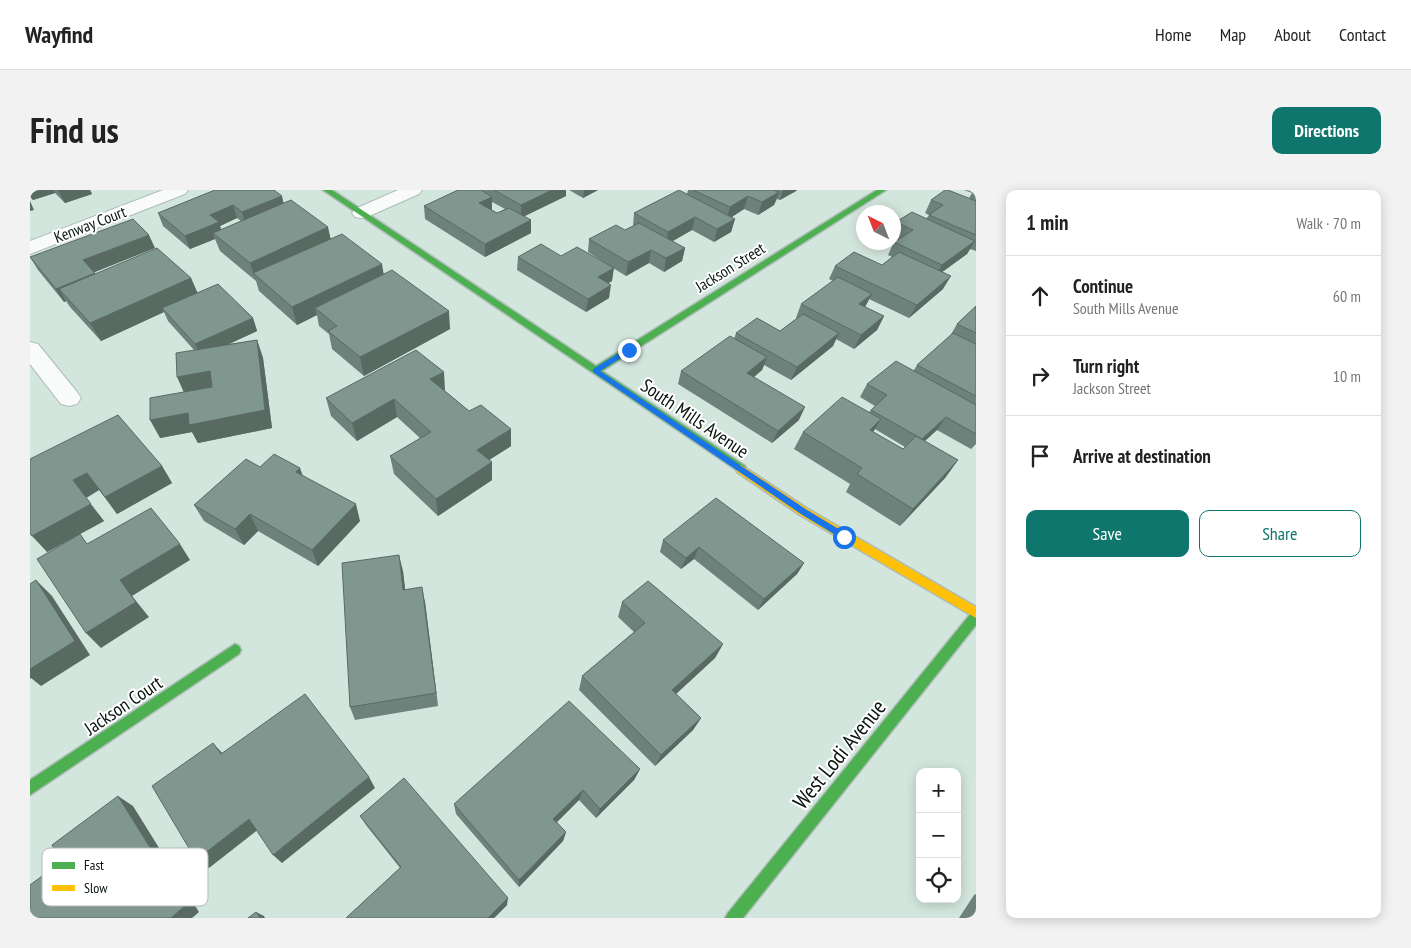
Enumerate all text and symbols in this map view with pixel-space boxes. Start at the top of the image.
text: Wayfind [25,19,93,50]
text: Home [1155,23,1192,46]
text: Map [1220,23,1246,46]
text: About [1274,23,1311,46]
text: Contact [1339,23,1386,46]
text: Find us [30,107,119,153]
button: Directions [1272,107,1381,154]
street label: Kenway Court [51,201,129,247]
north arrow [856,205,901,250]
text: 1 min [1026,209,1068,236]
text: Walk · 70 m [1296,213,1361,233]
street label: Jackson Street [691,238,769,297]
text: Continue [1073,274,1133,298]
icon: ahead [1026,282,1054,310]
text: 60 m [1333,286,1361,306]
text: South Mills Avenue [1073,298,1179,318]
route end [618,339,641,362]
text: Turn right [1073,354,1139,378]
icon: right [1026,362,1054,390]
text: 10 m [1333,366,1361,386]
street label: South Mills Avenue [636,373,754,463]
text: Jackson Street [1073,378,1151,398]
icon: arrive [1026,442,1054,470]
text: Arrive at destination [1073,444,1211,468]
button: Save [1026,510,1189,557]
button: Share [1199,510,1361,557]
route start [833,526,856,549]
street label: Jackson Court [79,670,167,740]
street label: West Lodi Avenue [786,694,892,814]
map controls [916,768,961,903]
button: + [916,768,961,813]
button: − [916,813,961,858]
legend [42,848,208,906]
text: Fast [84,856,104,874]
button: locate [916,858,961,903]
text: Slow [84,879,108,897]

